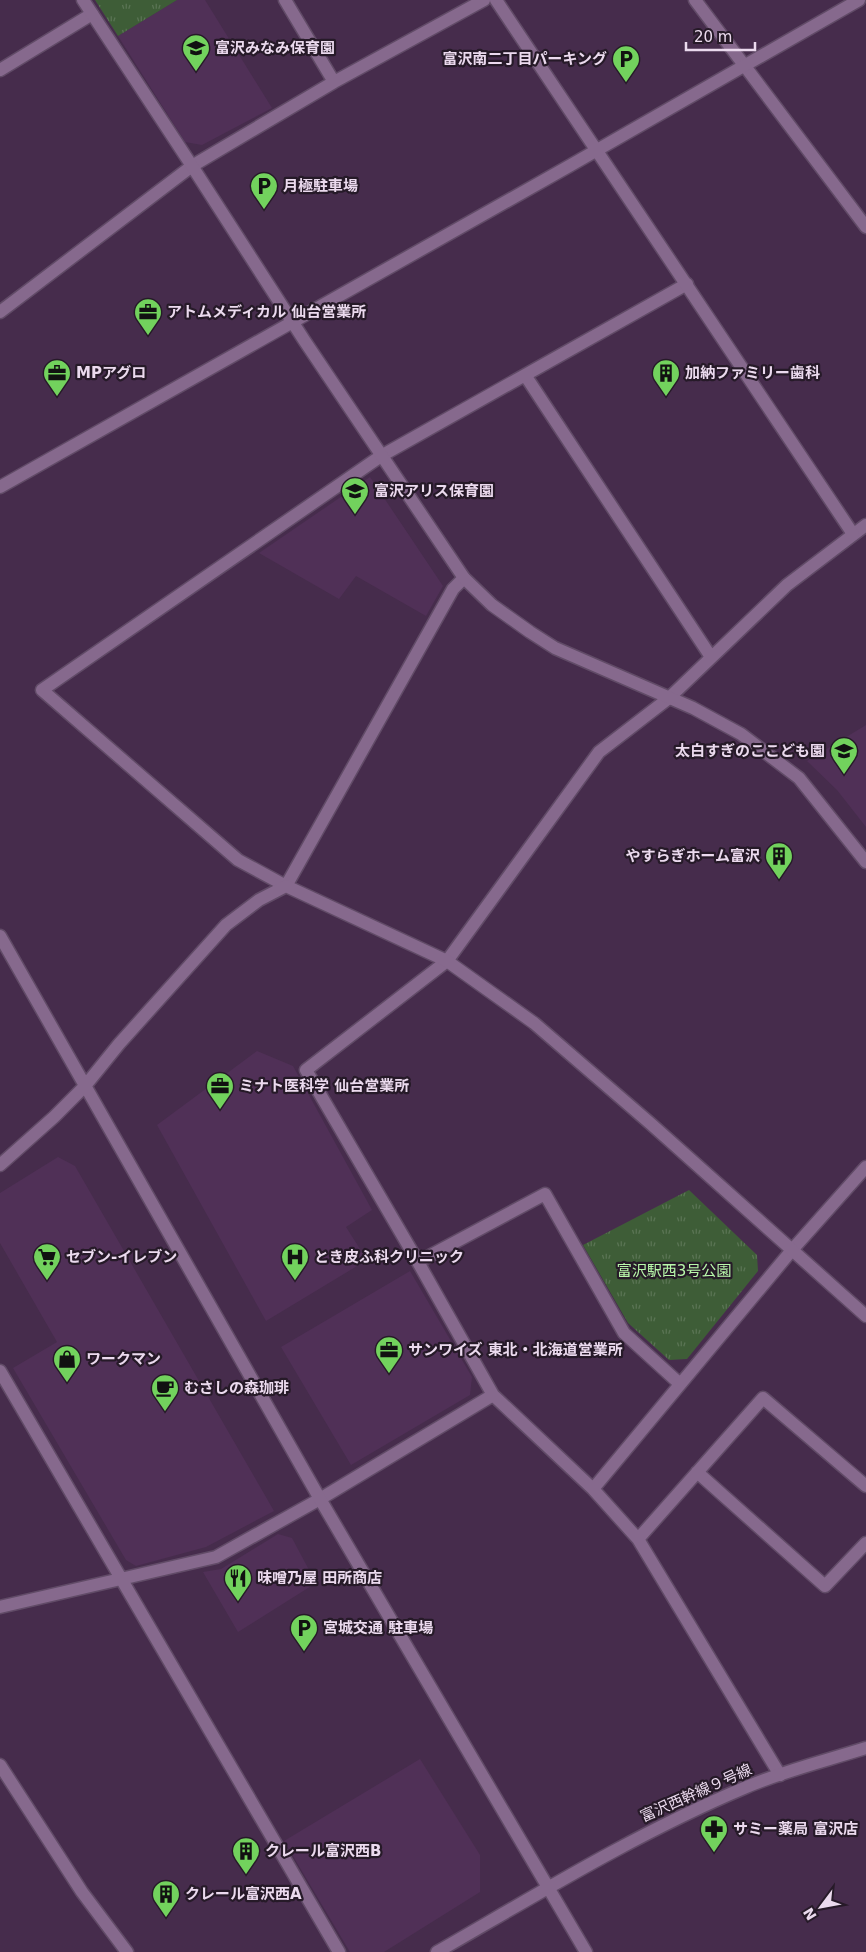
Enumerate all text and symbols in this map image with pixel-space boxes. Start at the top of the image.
scale bar [686,20,755,52]
text: 20 m [694,28,732,46]
school or university icon: 富沢みなみ保育園 [181,33,211,72]
place label: 富沢みなみ保育園 [215,39,335,57]
parking icon: 富沢南二丁目パーキング [611,44,641,83]
place label: 富沢南二丁目パーキング [442,50,607,68]
parking icon: 月極駐車場 [249,171,279,210]
place label: 月極駐車場 [283,177,358,195]
office icon: アトムメディカル 仙台営業所 [133,297,163,336]
place label: アトムメディカル 仙台営業所 [167,303,366,321]
office icon: MPアグロ [42,358,72,397]
building icon: 加納ファミリー歯科 [651,358,681,397]
place label: MPアグロ [76,364,146,382]
place label: 加納ファミリー歯科 [685,364,820,382]
school or university icon: 富沢アリス保育園 [340,476,370,515]
place label: 富沢アリス保育園 [374,482,494,500]
school or university icon: 太白すぎのここども園 [829,736,859,775]
place label: 太白すぎのここども園 [675,742,825,760]
building icon: やすらぎホーム富沢 [764,841,794,880]
place label: やすらぎホーム富沢 [625,847,760,865]
office icon: ミナト医科学 仙台営業所 [205,1071,235,1110]
place label: ミナト医科学 仙台営業所 [239,1077,409,1095]
supermarket icon: セブン-イレブン [32,1242,62,1281]
hospital icon: とき皮ふ科クリニック [280,1242,310,1281]
place label: セブン-イレブン [66,1248,177,1266]
place label: とき皮ふ科クリニック [314,1248,464,1266]
park label: 富沢駅西3号公園 [617,1262,731,1280]
office icon: サンワイズ 東北・北海道営業所 [374,1335,404,1374]
place label: サンワイズ 東北・北海道営業所 [408,1341,623,1359]
shop icon: ワークマン [52,1344,82,1383]
place label: ワークマン [86,1350,161,1368]
cafe icon: むさしの森珈琲 [150,1373,180,1412]
place label: むさしの森珈琲 [184,1379,289,1397]
restaurant icon: 味噌乃屋 田所商店 [223,1563,253,1602]
place label: 味噌乃屋 田所商店 [257,1569,382,1587]
parking icon: 宮城交通 駐車場 [289,1613,319,1652]
place label: 宮城交通 駐車場 [323,1619,433,1637]
street label: 富沢西幹線９号線 [638,1760,754,1826]
pharmacy icon: サミー薬局 富沢店 [699,1814,729,1853]
place label: サミー薬局 富沢店 [733,1820,858,1838]
building icon: クレール富沢西B [231,1836,261,1875]
place label: クレール富沢西B [265,1842,381,1860]
building icon: クレール富沢西A [151,1879,181,1918]
north arrow [796,1882,846,1932]
place label: クレール富沢西A [185,1885,302,1903]
text: N [800,1905,820,1923]

